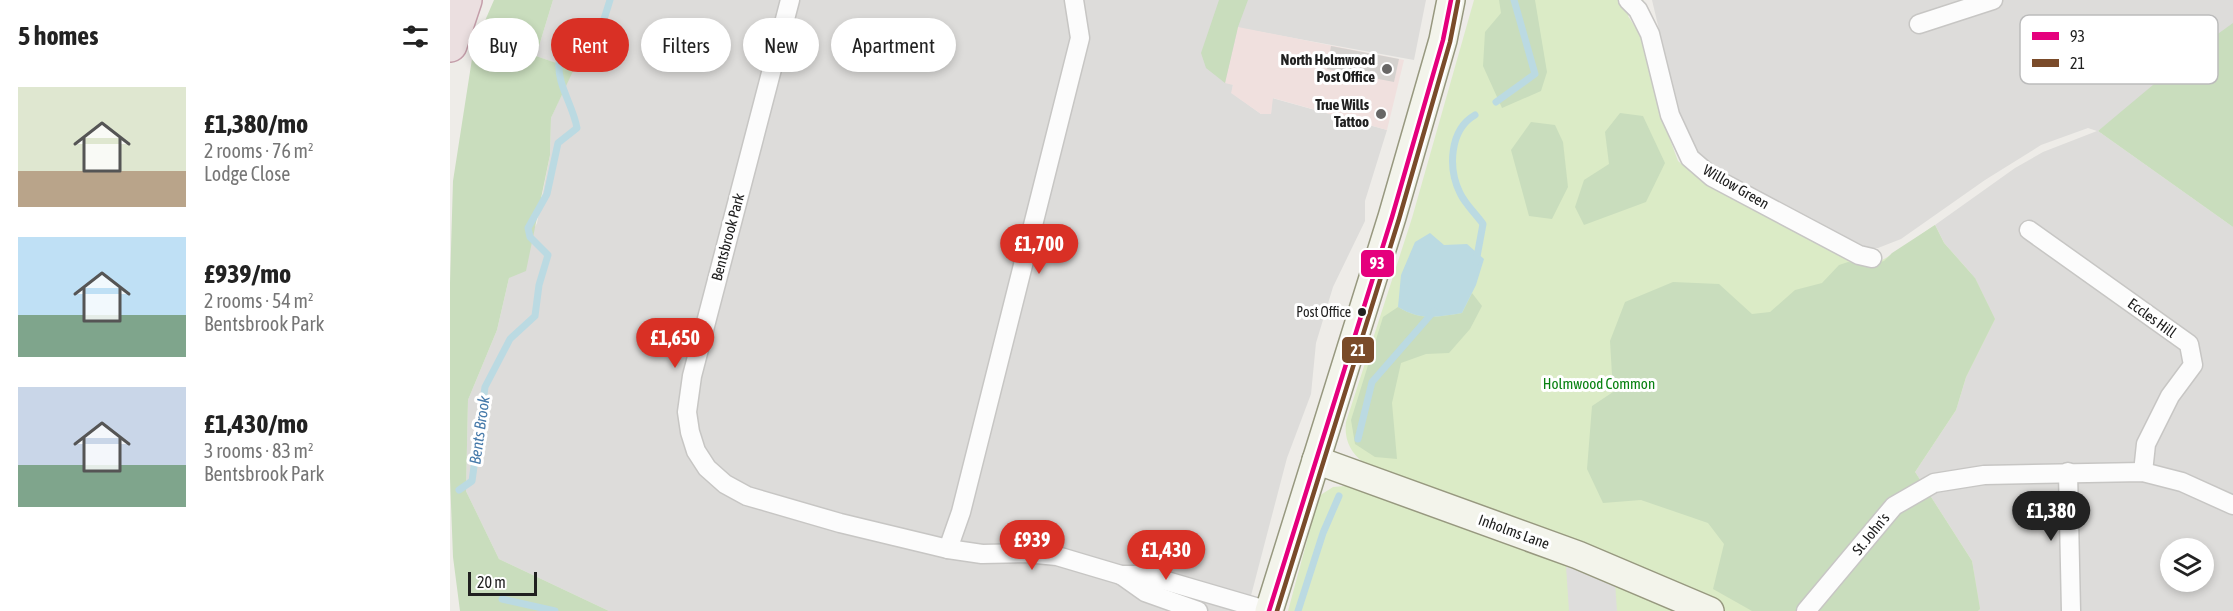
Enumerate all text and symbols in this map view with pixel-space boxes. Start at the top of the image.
legend [2020,15,2218,84]
chip: Buy [468,18,539,72]
chip: Rent [551,18,629,72]
chip: Filters [641,18,731,72]
chip: New [743,18,819,72]
chip: Apartment [831,18,956,72]
icon: filters [399,20,432,53]
text: 5 homes [18,21,98,51]
text: 93 [2070,27,2085,45]
place label: North Holmwood Post Office [1281,51,1375,85]
text: 21 [2070,54,2085,72]
marker: North Holmwood Post Office [1380,62,1394,76]
place label: True Wills Tattoo [1315,96,1370,130]
marker: True Wills Tattoo [1374,107,1388,121]
text: £1,380/mo [204,109,308,139]
icon: home [66,111,138,183]
text: 2 rooms · 76 m² [204,139,314,162]
street label: Willow Green [1700,161,1772,212]
text: Lodge Close [204,162,290,185]
street label: Bentsbrook Park [708,191,747,283]
pin: £1,700 [990,224,1088,275]
text: £1,700 [1014,232,1064,255]
line badge: 93 [1360,249,1395,278]
text: 93 [1369,254,1385,272]
text: £939/mo [204,259,291,289]
icon: home [66,261,138,333]
text: 2 rooms · 54 m² [204,289,314,312]
street label: Eccles Hill [2125,294,2180,341]
place label: Post Office [1296,304,1351,320]
marker: Post Office [1356,306,1368,318]
text: Bentsbrook Park [204,312,324,335]
pin: £1,650 [626,318,724,369]
text: £1,650 [650,326,700,349]
line badge: 21 [1341,336,1375,364]
text: 21 [1350,341,1366,359]
park label: Holmwood Common [1543,375,1655,392]
water label: Bents Brook [465,394,493,465]
text: £1,430/mo [204,409,308,439]
icon: home [66,411,138,483]
text: 3 rooms · 83 m² [204,439,314,462]
text: Bentsbrook Park [204,462,324,485]
pin: £1,380 [2002,491,2100,542]
text: £1,380 [2026,499,2076,522]
street label: St. John's [1849,509,1893,558]
street label: Inholms Lane [1476,511,1552,552]
pin: £939 [996,520,1068,571]
text: £939 [1014,528,1050,551]
pin: £1,430 [1117,530,1215,581]
text: £1,430 [1141,538,1191,561]
map controls [2160,538,2214,592]
button: layers [2160,538,2214,592]
scale bar [468,569,537,596]
text: 20 m [477,573,506,591]

